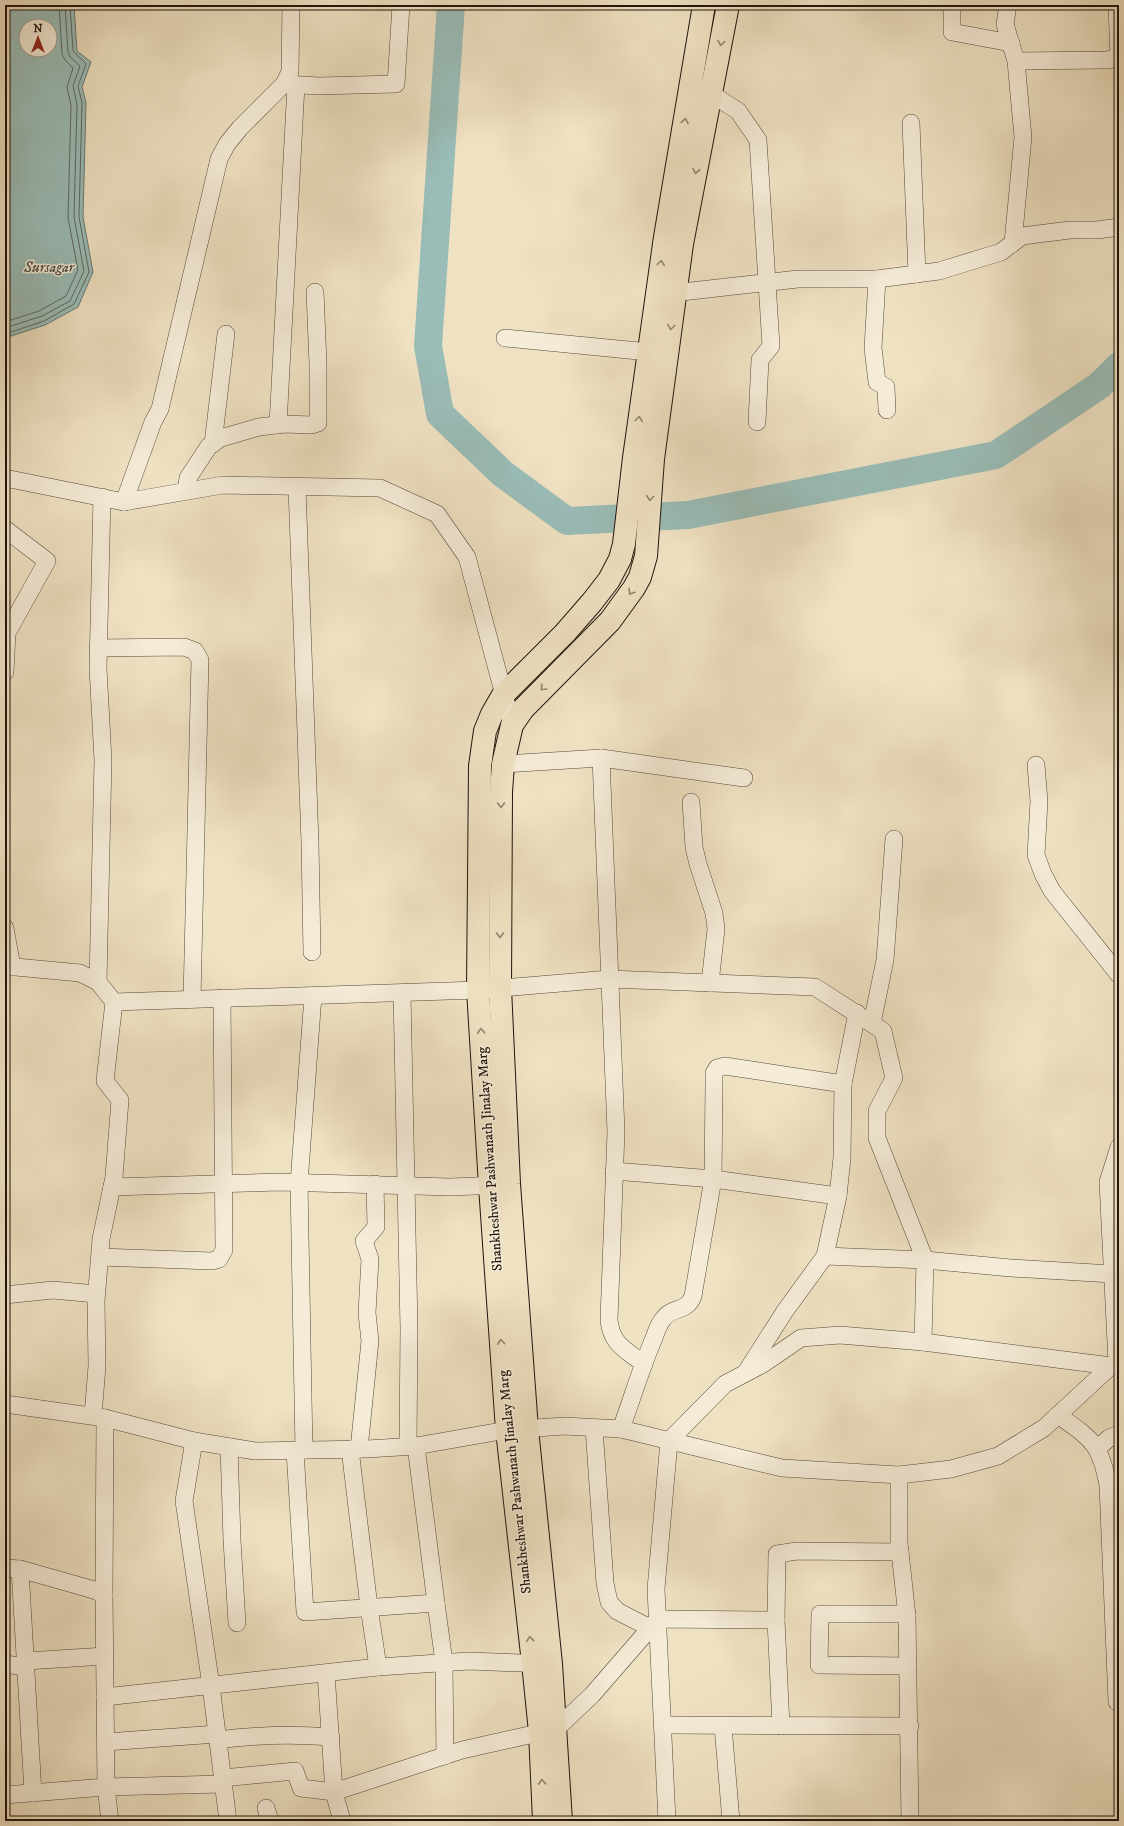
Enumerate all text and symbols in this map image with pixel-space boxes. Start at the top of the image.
north arrow [18,18,58,58]
text: N [33,22,43,36]
one-way arrow [717,40,725,46]
one-way arrow [680,117,688,124]
one-way arrow [692,168,701,174]
water label: Sursagar [23,258,76,277]
one-way arrow [656,260,665,266]
one-way arrow [667,324,676,330]
one-way arrow [634,416,643,422]
one-way arrow [646,495,655,501]
one-way arrow [628,588,636,595]
one-way arrow [540,683,548,691]
one-way arrow [497,802,505,808]
one-way arrow [496,932,504,938]
one-way arrow [476,1028,485,1034]
street label: Shankheshwar Pashwanath Jinalay Marg [473,1046,507,1272]
one-way arrow [496,1339,505,1345]
street label: Shankheshwar Pashwanath Jinalay Marg [494,1369,536,1595]
one-way arrow [526,1636,535,1642]
one-way arrow [538,1779,546,1785]

